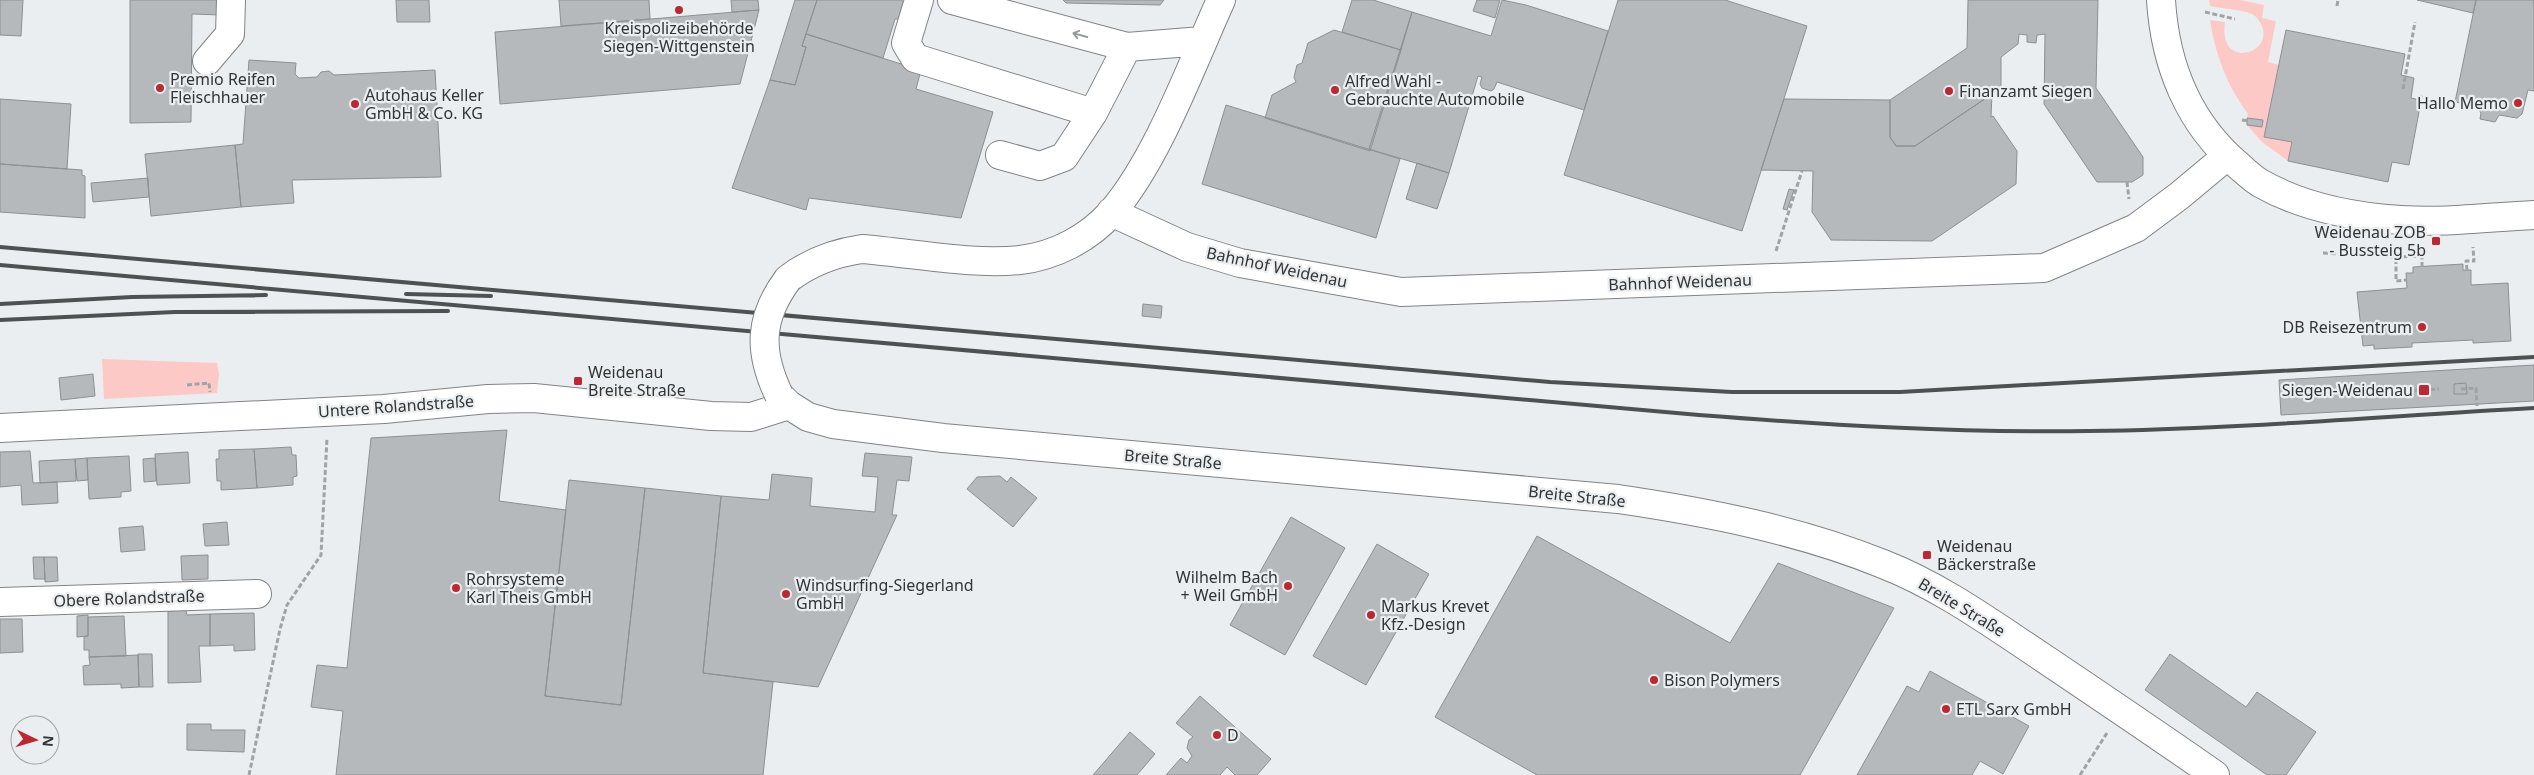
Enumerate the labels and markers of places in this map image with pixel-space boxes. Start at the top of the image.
marker: Kreispolizeibehörde Siegen-Wittgenstein [673,4,685,16]
place label: Kreispolizeibehörde Siegen-Wittgenstein [603,17,755,57]
place label: Premio Reifen Fleischhauer [170,68,275,108]
place label: Alfred Wahl - Gebrauchte Automobile [1345,70,1525,110]
place label: Finanzamt Siegen [1959,80,2092,102]
marker: Premio Reifen Fleischhauer [154,82,166,94]
place label: Autohaus Keller GmbH & Co. KG [365,84,484,124]
marker: Alfred Wahl - Gebrauchte Automobile [1329,84,1341,96]
marker: Finanzamt Siegen [1943,85,1955,97]
place label: Hallo Memo [2417,92,2508,114]
marker: Hallo Memo [2512,97,2524,109]
marker: Autohaus Keller GmbH & Co. KG [349,98,361,110]
place label: Weidenau ZOB - Bussteig 5b [2315,221,2426,261]
marker: Weidenau ZOB - Bussteig 5b [2430,235,2442,247]
place label: DB Reisezentrum [2282,316,2412,338]
marker: DB Reisezentrum [2416,321,2428,333]
place label: Weidenau Breite Straße [588,361,686,401]
marker: Weidenau Breite Straße [572,375,584,387]
place label: Siegen-Weidenau [2282,379,2413,401]
marker: Siegen-Weidenau [2417,383,2431,397]
place label: Weidenau Bäckerstraße [1937,535,2036,575]
marker: Weidenau Bäckerstraße [1921,549,1933,561]
place label: Wilhelm Bach + Weil GmbH [1176,566,1278,606]
place label: Rohrsysteme Karl Theis GmbH [466,568,592,608]
place label: Windsurfing-Siegerland GmbH [796,574,974,614]
marker: Wilhelm Bach + Weil GmbH [1282,580,1294,592]
marker: Rohrsysteme Karl Theis GmbH [450,582,462,594]
marker: Windsurfing-Siegerland GmbH [780,588,792,600]
place label: Markus Krevet Kfz.-Design [1381,595,1489,635]
marker: Markus Krevet Kfz.-Design [1365,609,1377,621]
place label: Bison Polymers [1664,669,1780,691]
marker: Bison Polymers [1648,674,1660,686]
place label: ETL Sarx GmbH [1956,698,2072,720]
marker: ETL Sarx GmbH [1940,703,1952,715]
place label: D [1227,724,1239,746]
marker: D [1211,729,1223,741]

